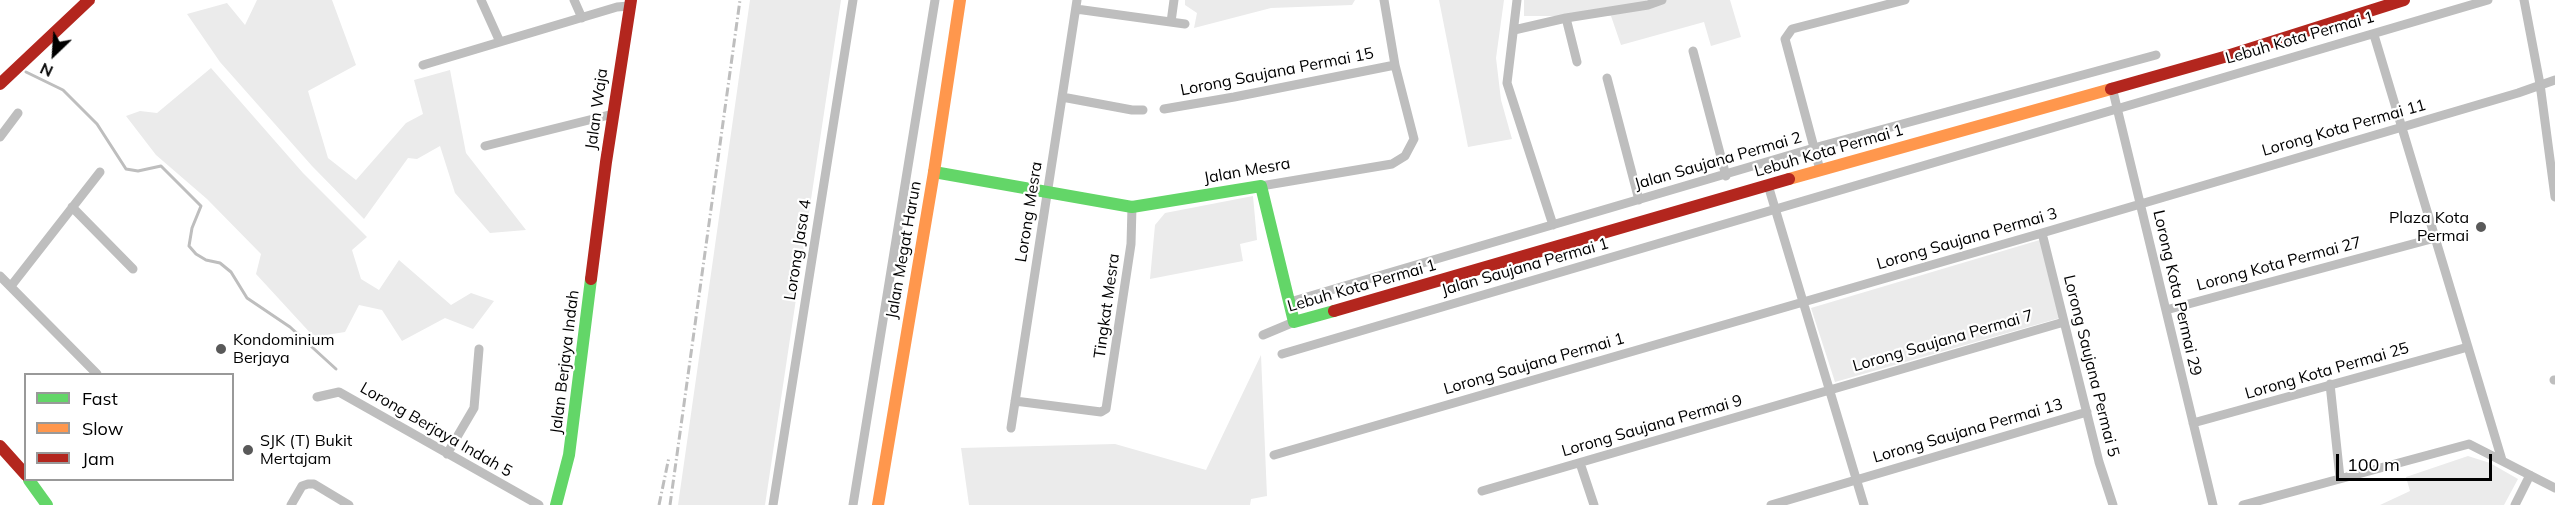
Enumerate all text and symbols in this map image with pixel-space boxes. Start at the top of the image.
street label: Lebuh Kota Permai 1 [2223,8,2377,68]
north arrow [24,24,84,84]
street label: Lorong Saujana Permai 15 [1179,44,1375,100]
text: N [37,59,56,82]
street label: Jalan Waja [582,67,612,151]
street label: Lorong Kota Permai 11 [2260,95,2428,161]
street label: Lebuh Kota Permai 1 [1752,121,1906,181]
street label: Jalan Saujana Permai 2 [1632,128,1804,194]
street label: Jalan Mesra [1202,154,1292,188]
street label: Lorong Mesra [1012,160,1046,264]
street label: Jalan Megat Harun [882,180,926,320]
street label: Lorong Jasa 4 [781,198,815,302]
street label: Lorong Saujana Permai 3 [1874,204,2060,274]
street label: Lorong Kota Permai 29 [2149,208,2205,378]
place label: Plaza Kota Permai [2389,208,2469,246]
marker: Plaza Kota Permai [2474,220,2488,234]
street label: Lorong Kota Permai 27 [2195,233,2363,295]
street label: Jalan Saujana Permai 1 [1439,234,1611,300]
street label: Tingkat Mesra [1090,252,1124,360]
street label: Lebuh Kota Permai 1 [1285,256,1439,316]
street label: Lorong Saujana Permai 5 [2059,273,2123,459]
street label: Jalan Berjaya Indah [547,289,583,435]
street label: Lorong Saujana Permai 7 [1850,306,2036,376]
street label: Lorong Saujana Permai 1 [1441,329,1627,399]
place label: Kondominium Berjaya [233,330,335,368]
street label: Lorong Kota Permai 25 [2243,338,2411,404]
marker: Kondominium Berjaya [214,342,228,356]
legend [24,373,234,481]
street label: Lorong Berjaya Indah 5 [356,379,516,481]
text: Fast [82,387,118,410]
street label: Lorong Saujana Permai 9 [1559,391,1745,461]
street label: Lorong Saujana Permai 13 [1871,395,2065,467]
text: Slow [82,417,123,440]
place label: SJK (T) Bukit Mertajam [260,431,352,469]
scale bar [2339,442,2495,480]
marker: SJK (T) Bukit Mertajam [241,443,255,457]
text: Jam [82,447,115,470]
text: 100 m [2347,453,2400,476]

